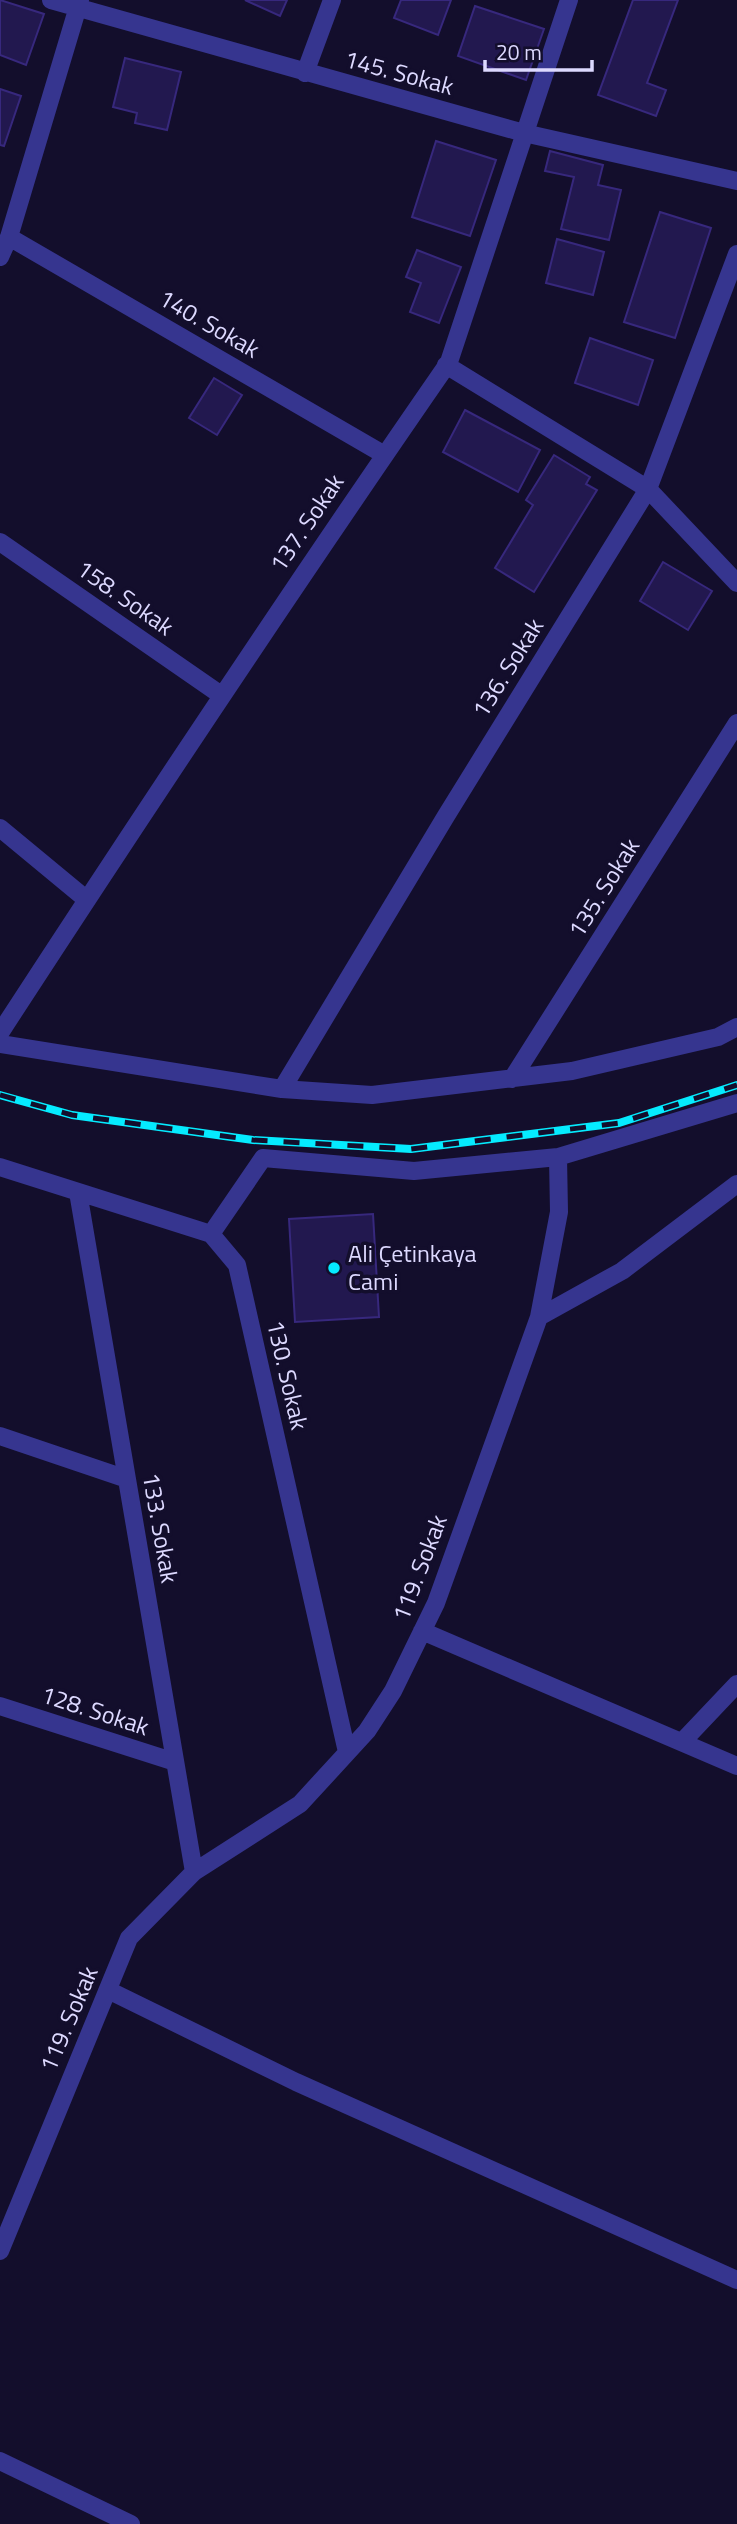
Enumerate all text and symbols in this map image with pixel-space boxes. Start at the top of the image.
scale bar [485,28,592,72]
text: 20 m [496,36,542,68]
street label: 145. Sokak [341,40,458,104]
street label: 140. Sokak [152,280,267,367]
street label: 137. Sokak [260,466,353,579]
street label: 158. Sokak [70,550,182,644]
street label: 136. Sokak [462,610,552,724]
street label: 135. Sokak [558,830,648,944]
place label: Ali Çetinkaya Cami [348,1235,477,1299]
marker: Ali Çetinkaya Cami [326,1260,342,1276]
street label: 130. Sokak [258,1316,318,1434]
street label: 133. Sokak [134,1470,188,1586]
street label: 119. Sokak [382,1509,456,1626]
street label: 128. Sokak [37,1676,154,1745]
street label: 119. Sokak [30,1960,107,2077]

